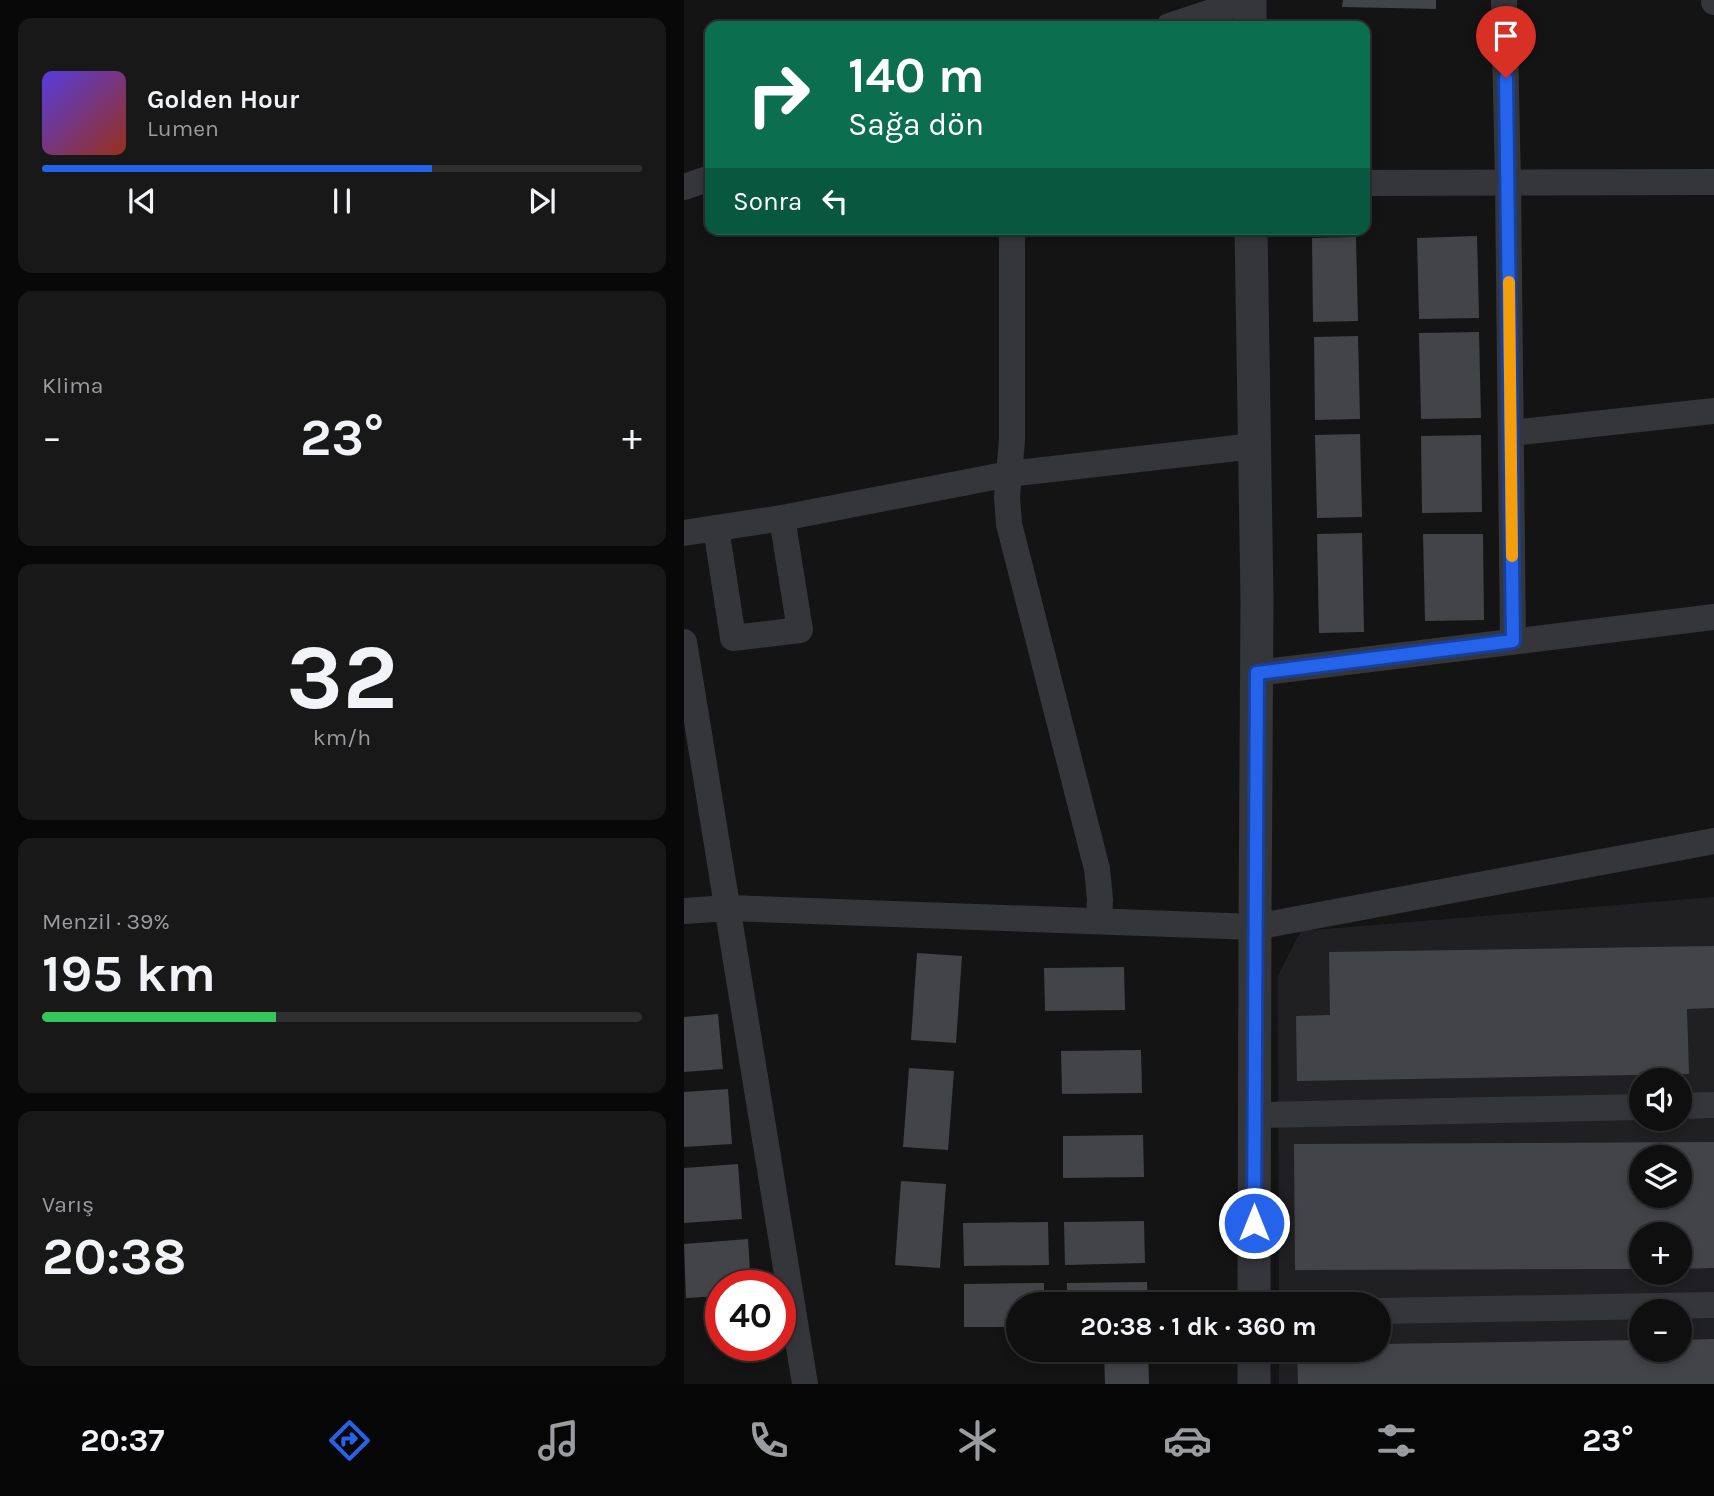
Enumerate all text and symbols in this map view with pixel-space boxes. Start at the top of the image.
pin [1476,6,1536,78]
icon: arrive [1487,17,1525,55]
text: 140 m [848,47,985,104]
icon: right [733,49,824,140]
text: Golden Hour [147,84,299,115]
text: Sağa dön [848,106,984,143]
text: Lumen [147,115,219,142]
icon: previous [123,182,161,220]
icon: pause [323,182,361,220]
icon: next [523,182,561,220]
icon: left [816,182,854,220]
text: Sonra [733,186,802,217]
text: Klima [42,372,103,399]
text: 23° [300,407,384,468]
text: − [42,415,62,460]
text: + [622,415,642,460]
text: 32 [286,625,398,731]
text: km/h [313,724,371,751]
text: Menzil · 39% [42,908,170,935]
text: 195 km [42,943,216,1004]
map controls [1629,1068,1692,1362]
button: sound [1629,1068,1692,1131]
button: layers [1629,1145,1692,1208]
position arrow [1217,1186,1291,1260]
text: Varış [42,1191,94,1218]
button: + [1629,1222,1692,1285]
text: 20:38 [42,1226,186,1287]
speed limit sign: 40 [705,1270,796,1361]
button: − [1629,1299,1692,1362]
text: 20:38 · 1 dk · 360 m [1080,1311,1317,1342]
icon: directions [325,1416,374,1465]
icon: music [534,1416,583,1465]
icon: phone [744,1416,793,1465]
icon: climate [953,1416,1002,1465]
icon: car [1163,1416,1212,1465]
icon: filters [1372,1416,1421,1465]
text: 20:37 [80,1422,164,1459]
text: 23° [1582,1422,1634,1459]

